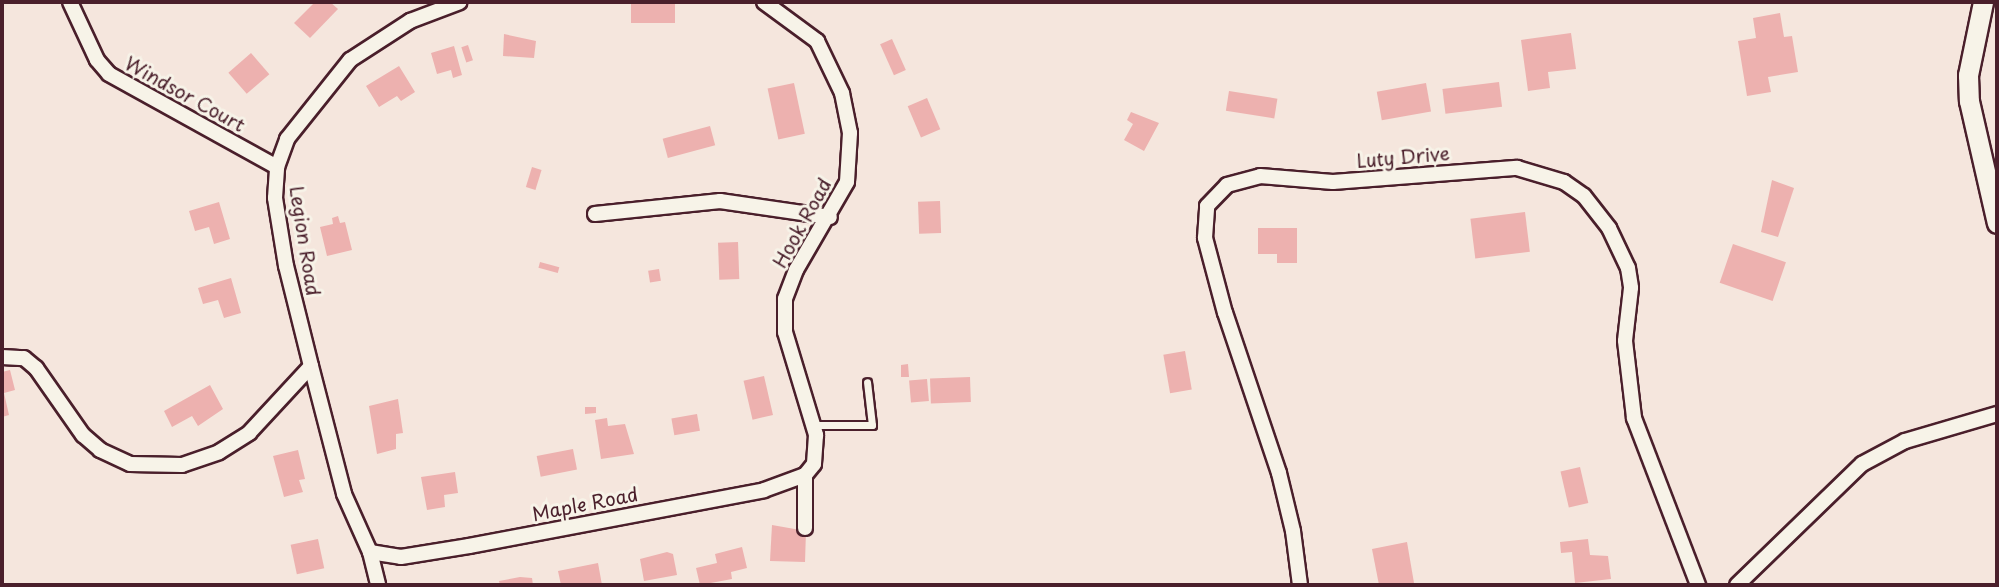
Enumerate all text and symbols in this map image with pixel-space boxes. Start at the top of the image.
street label: Windsor Court [121,51,249,137]
street label: Luty Drive [1355,142,1451,172]
street label: Hook Road [768,174,836,272]
street label: Legion Road [285,185,325,297]
street label: Maple Road [530,482,640,526]

